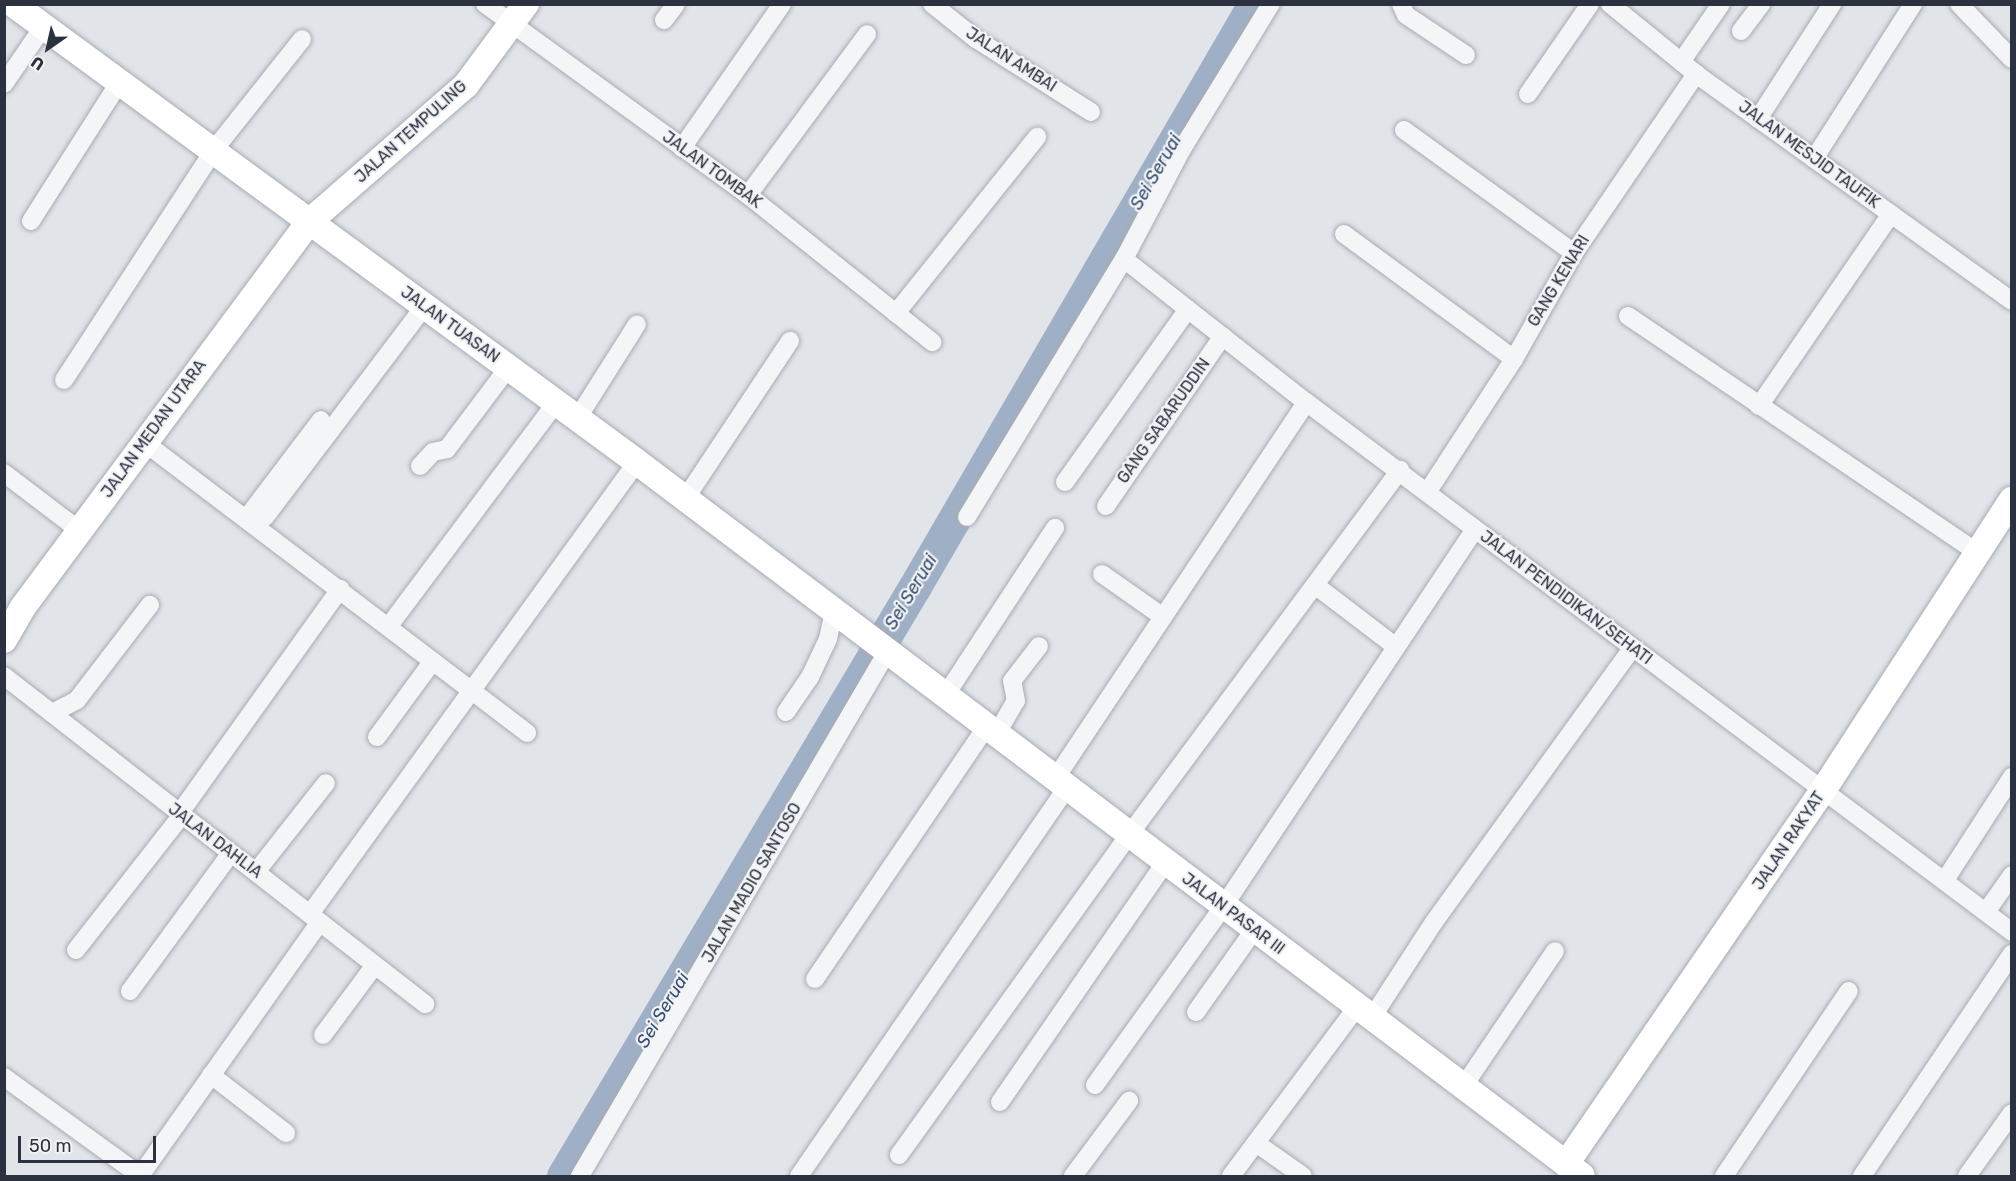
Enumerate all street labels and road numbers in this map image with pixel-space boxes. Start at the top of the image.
street label: JALAN AMBAI [962,23,1060,97]
street label: JALAN TEMPULING [351,77,471,187]
street label: JALAN MESJID TAUFIK [1734,97,1884,213]
street label: JALAN TOMBAK [658,127,766,213]
street label: GANG KENARI [1524,232,1594,330]
street label: JALAN TUASAN [397,283,503,367]
street label: GANG SABARUDDIN [1114,355,1214,487]
street label: JALAN MEDAN UTARA [98,356,210,502]
street label: JALAN PENDIDIKAN/SEHATI [1476,527,1656,669]
street label: JALAN RAKYAT [1749,788,1829,894]
street label: JALAN DAHLIA [164,799,266,883]
street label: JALAN MADIO SANTOSO [698,800,806,966]
street label: JALAN PASAR III [1178,869,1288,959]

